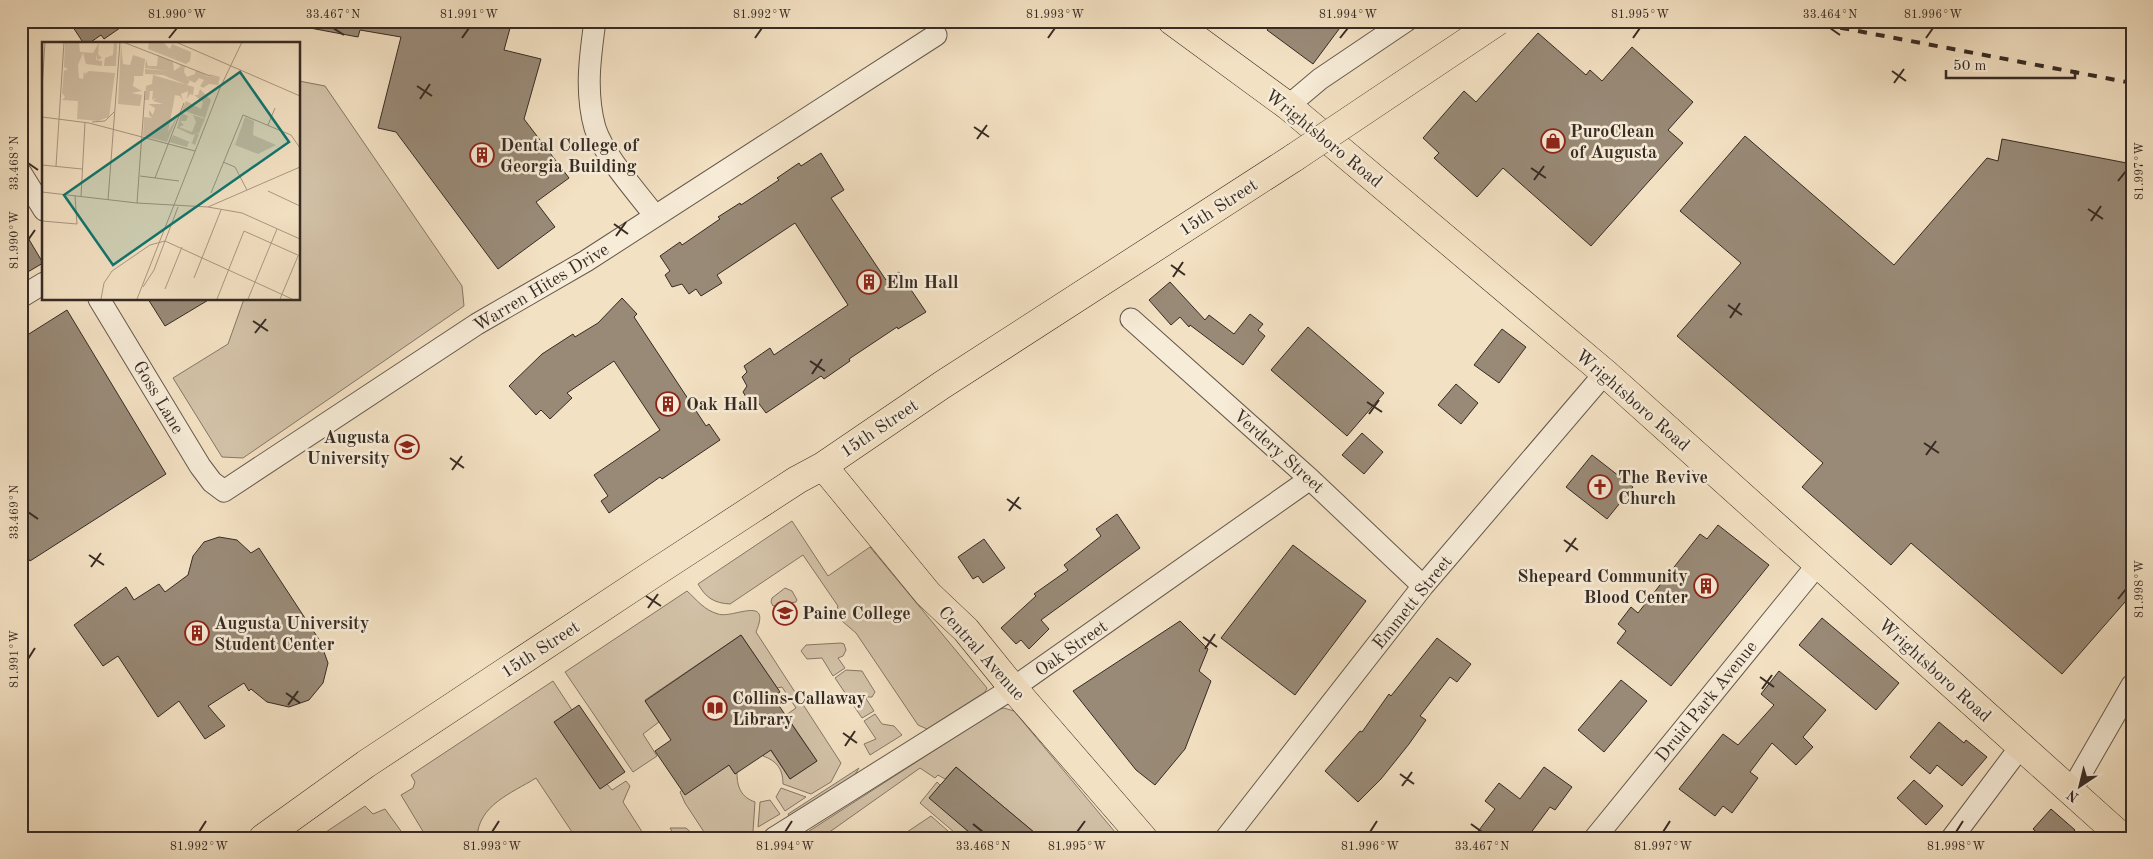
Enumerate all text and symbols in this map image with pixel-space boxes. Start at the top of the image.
text: 81.995°W [1611,8,1669,21]
text: 81.990°W [148,9,206,21]
text: 33.467°N [306,9,360,21]
text: 81.991°W [440,9,498,21]
text: 81.992°W [733,9,791,21]
text: 81.993°W [1026,9,1084,21]
text: 81.994°W [1319,9,1377,21]
text: 33.464°N [1803,9,1857,21]
text: 81.996°W [1904,9,1962,21]
inset map [42,42,300,300]
scale bar [1946,48,2074,80]
text: 50 m [1953,59,1987,74]
street label: Wrightsboro Road [1261,86,1385,191]
place label: PuroClean of Augusta [1570,123,1657,162]
shop icon: PuroClean of Augusta [1540,128,1566,154]
text: 33.468°N [9,136,21,190]
place label: Dental College of Georgia Building [500,137,640,176]
building icon: Dental College of Georgia Building [469,142,495,168]
text: 81.997°W [2134,142,2146,200]
street label: 15th Street [1176,176,1261,240]
text: 81.990°W [9,211,21,269]
street label: Warren Hites Drive [471,240,612,335]
building icon: Elm Hall [856,269,882,295]
place label: Elm Hall [886,274,959,292]
street label: Wrightsboro Road [1572,347,1693,455]
street label: Goss Lane [129,358,187,437]
building icon: Oak Hall [655,391,681,417]
place label: Oak Hall [686,396,759,414]
street label: 15th Street [837,396,922,461]
street label: Verdery Street [1230,407,1327,497]
place label: Augusta University [306,429,390,468]
school or university icon: Augusta University [394,434,420,460]
place label: The Revive Church [1618,469,1708,508]
church icon: The Revive Church [1587,474,1613,500]
text: 33.469°N [9,485,21,539]
street label: Emmett Street [1370,552,1456,653]
text: 81.998°W [2134,560,2146,618]
place label: Shepeard Community Blood Center [1517,568,1688,607]
building icon: Shepeard Community Blood Center [1693,573,1719,599]
school or university icon: Paine College [772,600,798,626]
street label: Central Avenue [935,603,1028,704]
place label: Paine College [802,605,911,623]
place label: Augusta University Student Center [214,615,369,654]
street label: Wrightsboro Road [1875,616,1994,726]
street label: Oak Street [1032,617,1111,680]
street label: 15th Street [498,618,583,682]
building icon: Augusta University Student Center [184,620,210,646]
text: 81.991°W [9,630,21,688]
street label: Druid Park Avenue [1653,638,1761,765]
place label: Collins-Callaway Library [732,690,866,729]
library icon: Collins-Callaway Library [702,695,728,721]
north arrow [2056,762,2106,812]
text: N [2064,787,2082,805]
text: 81.995°W [1048,840,1106,853]
text: 81.992°W [170,841,228,853]
text: 81.993°W [463,841,521,853]
text: 81.994°W [756,841,814,853]
text: 33.468°N [956,841,1010,853]
text: 81.996°W [1341,841,1399,853]
text: 33.467°N [1455,841,1509,853]
text: 81.997°W [1634,841,1692,853]
text: 81.998°W [1927,841,1985,853]

